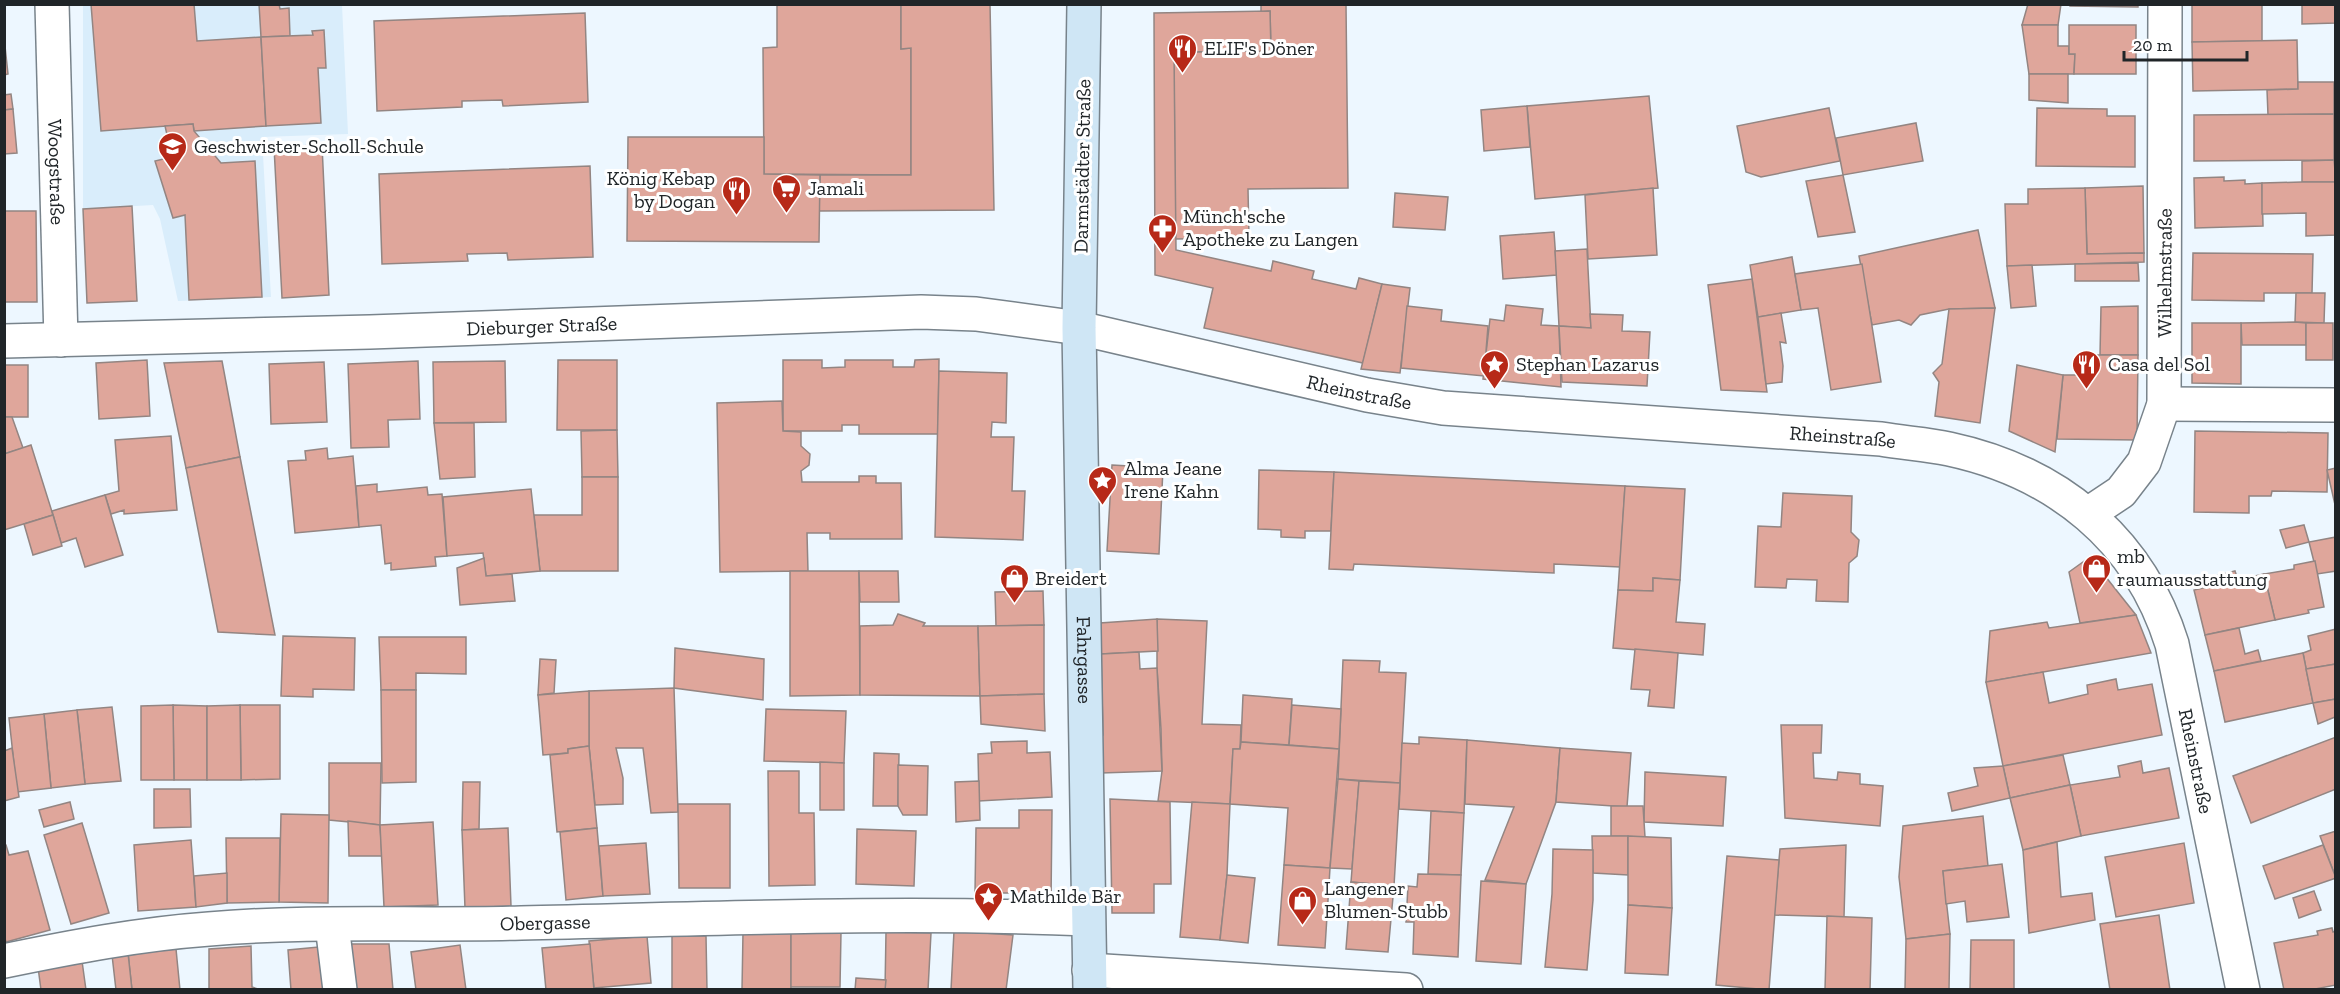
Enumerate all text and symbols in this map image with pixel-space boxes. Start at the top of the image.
scale bar [2124,24,2247,62]
restaurant icon: ELIF's Döner [1167,32,1199,74]
text: 20 m [2133,34,2173,56]
place label: ELIF's Döner [1204,36,1315,60]
street label: Darmstädter Straße [1068,79,1096,253]
street label: Woogstraße [43,119,70,225]
school or university icon: Geschwister-Scholl-Schule [157,130,189,172]
place label: Geschwister-Scholl-Schule [194,134,424,158]
place label: König Kebap by Dogan [607,166,716,213]
supermarket icon: Jamali [771,172,803,214]
restaurant icon: König Kebap by Dogan [720,174,752,216]
place label: Jamali [808,176,864,200]
place label: Münch'sche Apotheke zu Langen [1183,204,1359,251]
street label: Wilhelmstraße [2152,208,2176,337]
pharmacy icon: Münch'sche Apotheke zu Langen [1146,212,1178,254]
street label: Dieburger Straße [466,311,618,340]
place icon: Stephan Lazarus [1479,348,1511,390]
restaurant icon: Casa del Sol [2071,348,2103,390]
place label: Stephan Lazarus [1516,352,1659,376]
place label: Casa del Sol [2108,352,2210,376]
street label: Rheinstraße [1304,369,1414,414]
street label: Rheinstraße [1789,421,1897,453]
place label: Alma Jeane Irene Kahn [1124,456,1222,503]
place icon: Alma Jeane Irene Kahn [1087,464,1119,506]
place label: mb raumausstattung [2117,544,2268,591]
shop icon: mb raumausstattung [2080,552,2112,594]
shop icon: Breidert [998,562,1030,604]
place label: Breidert [1035,566,1107,590]
street label: Fahrgasse [1072,616,1097,704]
street label: Rheinstraße [2174,706,2219,816]
place label: Langener Blumen-Stubb [1324,876,1448,923]
place icon: Mathilde Bär [973,880,1005,922]
place label: Mathilde Bär [1010,884,1122,908]
shop icon: Langener Blumen-Stubb [1287,884,1319,926]
street label: Obergasse [500,909,591,936]

